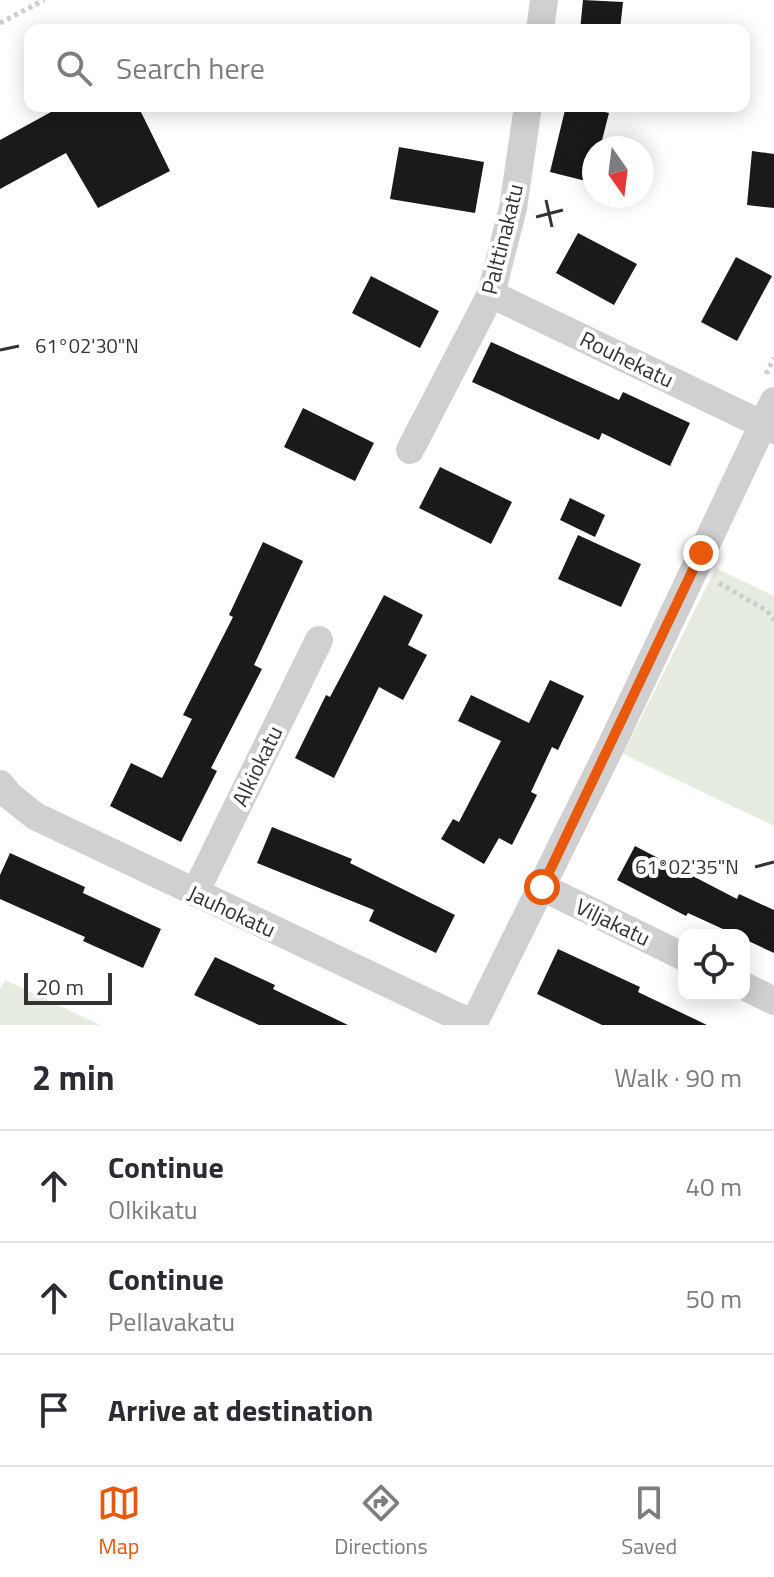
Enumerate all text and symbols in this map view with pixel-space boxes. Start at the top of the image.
search box [24,24,750,112]
text: Search here [116,45,265,91]
icon: search [52,46,96,90]
north arrow [582,136,654,208]
street label: Palttinakatu [472,180,532,298]
street label: Rouhekatu [574,322,680,396]
text: 61°02'30"N [35,330,139,361]
route end [683,535,719,571]
street label: Alkiokatu [223,720,291,812]
text: 61°02'35"N [635,851,739,882]
route start [524,869,560,905]
street label: Jauhokatu [182,876,282,946]
street label: Viljakatu [570,889,656,955]
map controls [678,929,750,1001]
button: locate [678,929,750,1001]
scale bar [24,969,112,1005]
text: 20 m [36,970,84,1004]
text: 2 min [32,1051,115,1103]
text: Walk · 90 m [614,1058,742,1097]
text: Continue [108,1144,224,1190]
icon: ahead [32,1164,76,1208]
text: 40 m [685,1167,742,1206]
text: Olkikatu [108,1190,198,1229]
text: Continue [108,1256,224,1302]
icon: ahead [32,1276,76,1320]
text: 50 m [685,1279,742,1318]
text: Pellavakatu [108,1302,235,1341]
text: Arrive at destination [108,1387,373,1433]
icon: arrive [32,1388,76,1432]
tab: Map [97,1481,141,1563]
tab: Directions [334,1481,428,1563]
tab: Saved [621,1481,677,1563]

